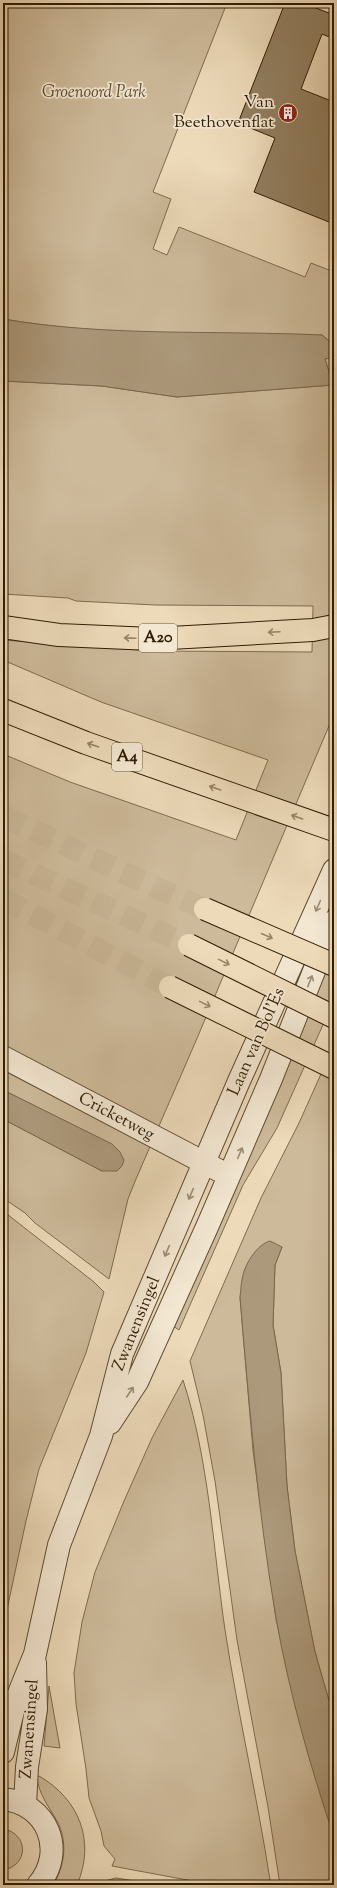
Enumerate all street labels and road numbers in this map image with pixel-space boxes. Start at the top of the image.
road number: A20 [139,624,177,652]
road number: A4 [112,743,142,771]
street label: Laan van Bol'Es [222,984,292,1100]
street label: Cricketweg [74,1087,158,1147]
street label: Zwanensingel [107,1273,167,1375]
street label: Zwanensingel [15,1678,45,1780]

